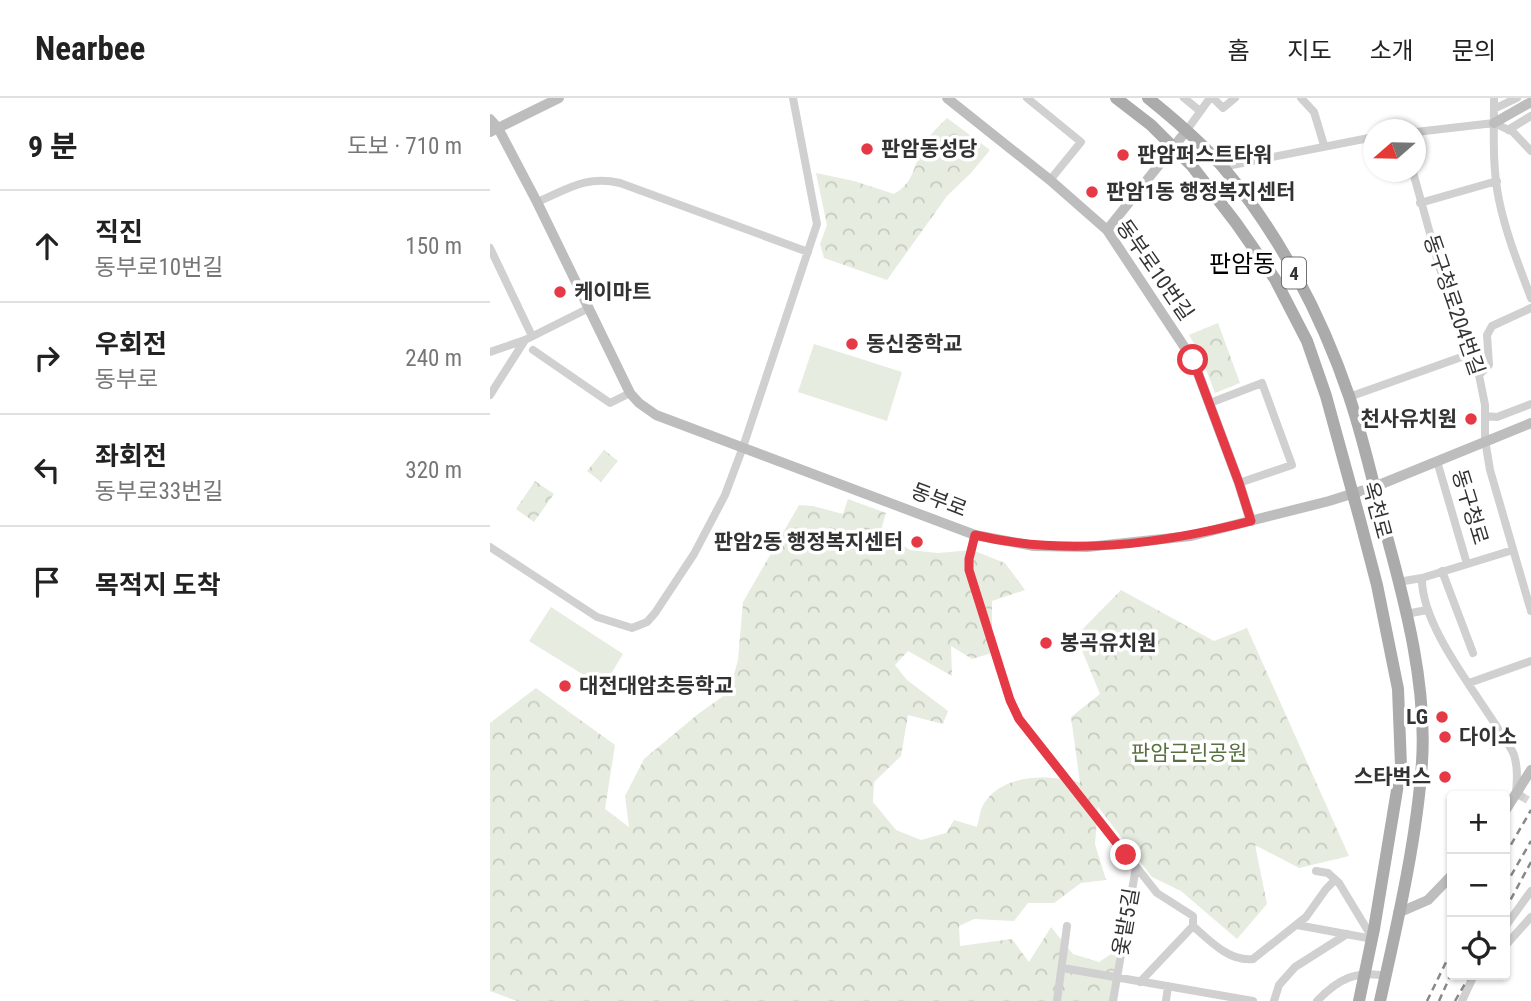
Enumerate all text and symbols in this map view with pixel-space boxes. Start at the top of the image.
text: Nearbee [35,29,145,68]
text: 홈 [1227,37,1249,65]
text: 지도 [1287,37,1332,65]
text: 소개 [1370,37,1414,65]
text: 문의 [1452,37,1496,65]
north arrow [1363,119,1426,182]
text: 9 분 [28,129,78,164]
text: 도보 · 710 m [347,133,462,160]
place label: 판암동성당 [881,137,978,161]
marker: 판암동성당 [859,141,875,157]
place label: 판암퍼스트타워 [1137,143,1272,167]
marker: 판암퍼스트타워 [1115,147,1131,163]
place label: 판암1동 행정복지센터 [1106,180,1295,204]
marker: 판암1동 행정복지센터 [1084,184,1100,200]
street label: 동부로10번길 [1112,215,1198,325]
text: 직진 [95,217,143,247]
icon: ahead [28,227,66,265]
street label: 동구청로204번길 [1419,232,1489,378]
text: 150 m [405,233,462,260]
district label: 판암동 [1209,250,1275,278]
text: 동부로10번길 [95,254,224,281]
road number: 4 [1282,258,1306,288]
place label: 케이마트 [574,280,651,304]
marker: 케이마트 [552,284,568,300]
text: 우회전 [95,329,167,359]
place label: 동신중학교 [866,332,963,356]
marker: 동신중학교 [844,336,860,352]
icon: right [28,339,66,377]
route start [1177,344,1208,375]
text: 240 m [405,345,462,372]
text: 동부로 [95,366,158,393]
place label: 천사유치원 [1360,407,1457,431]
marker: 천사유치원 [1463,411,1479,427]
text: 좌회전 [95,441,167,471]
icon: left [28,451,66,489]
text: 320 m [405,457,462,484]
street label: 동구청로 [1447,467,1493,547]
text: 동부로33번길 [95,478,224,505]
street label: 동부로 [908,478,970,522]
street label: 옥천로 [1358,479,1396,541]
place label: 판암2동 행정복지센터 [714,530,903,554]
marker: 판암2동 행정복지센터 [909,534,925,550]
icon: arrive [28,563,66,601]
text: 목적지 도착 [95,570,221,600]
place label: 봉곡유치원 [1060,631,1157,655]
marker: 봉곡유치원 [1038,635,1054,651]
place label: 대전대암초등학교 [579,674,734,698]
marker: 대전대암초등학교 [557,678,573,694]
place label: LG [1406,705,1428,729]
marker: LG [1434,709,1450,725]
place label: 다이소 [1459,725,1517,749]
marker: 다이소 [1437,729,1453,745]
park label: 판암근린공원 [1131,741,1247,765]
place label: 스타벅스 [1354,765,1431,789]
marker: 스타벅스 [1437,769,1453,785]
map controls [1447,791,1510,980]
button: + [1447,791,1510,854]
route end [1110,839,1141,870]
button: − [1447,854,1510,917]
street label: 옻밭5길 [1108,886,1144,958]
button: locate [1447,917,1510,980]

